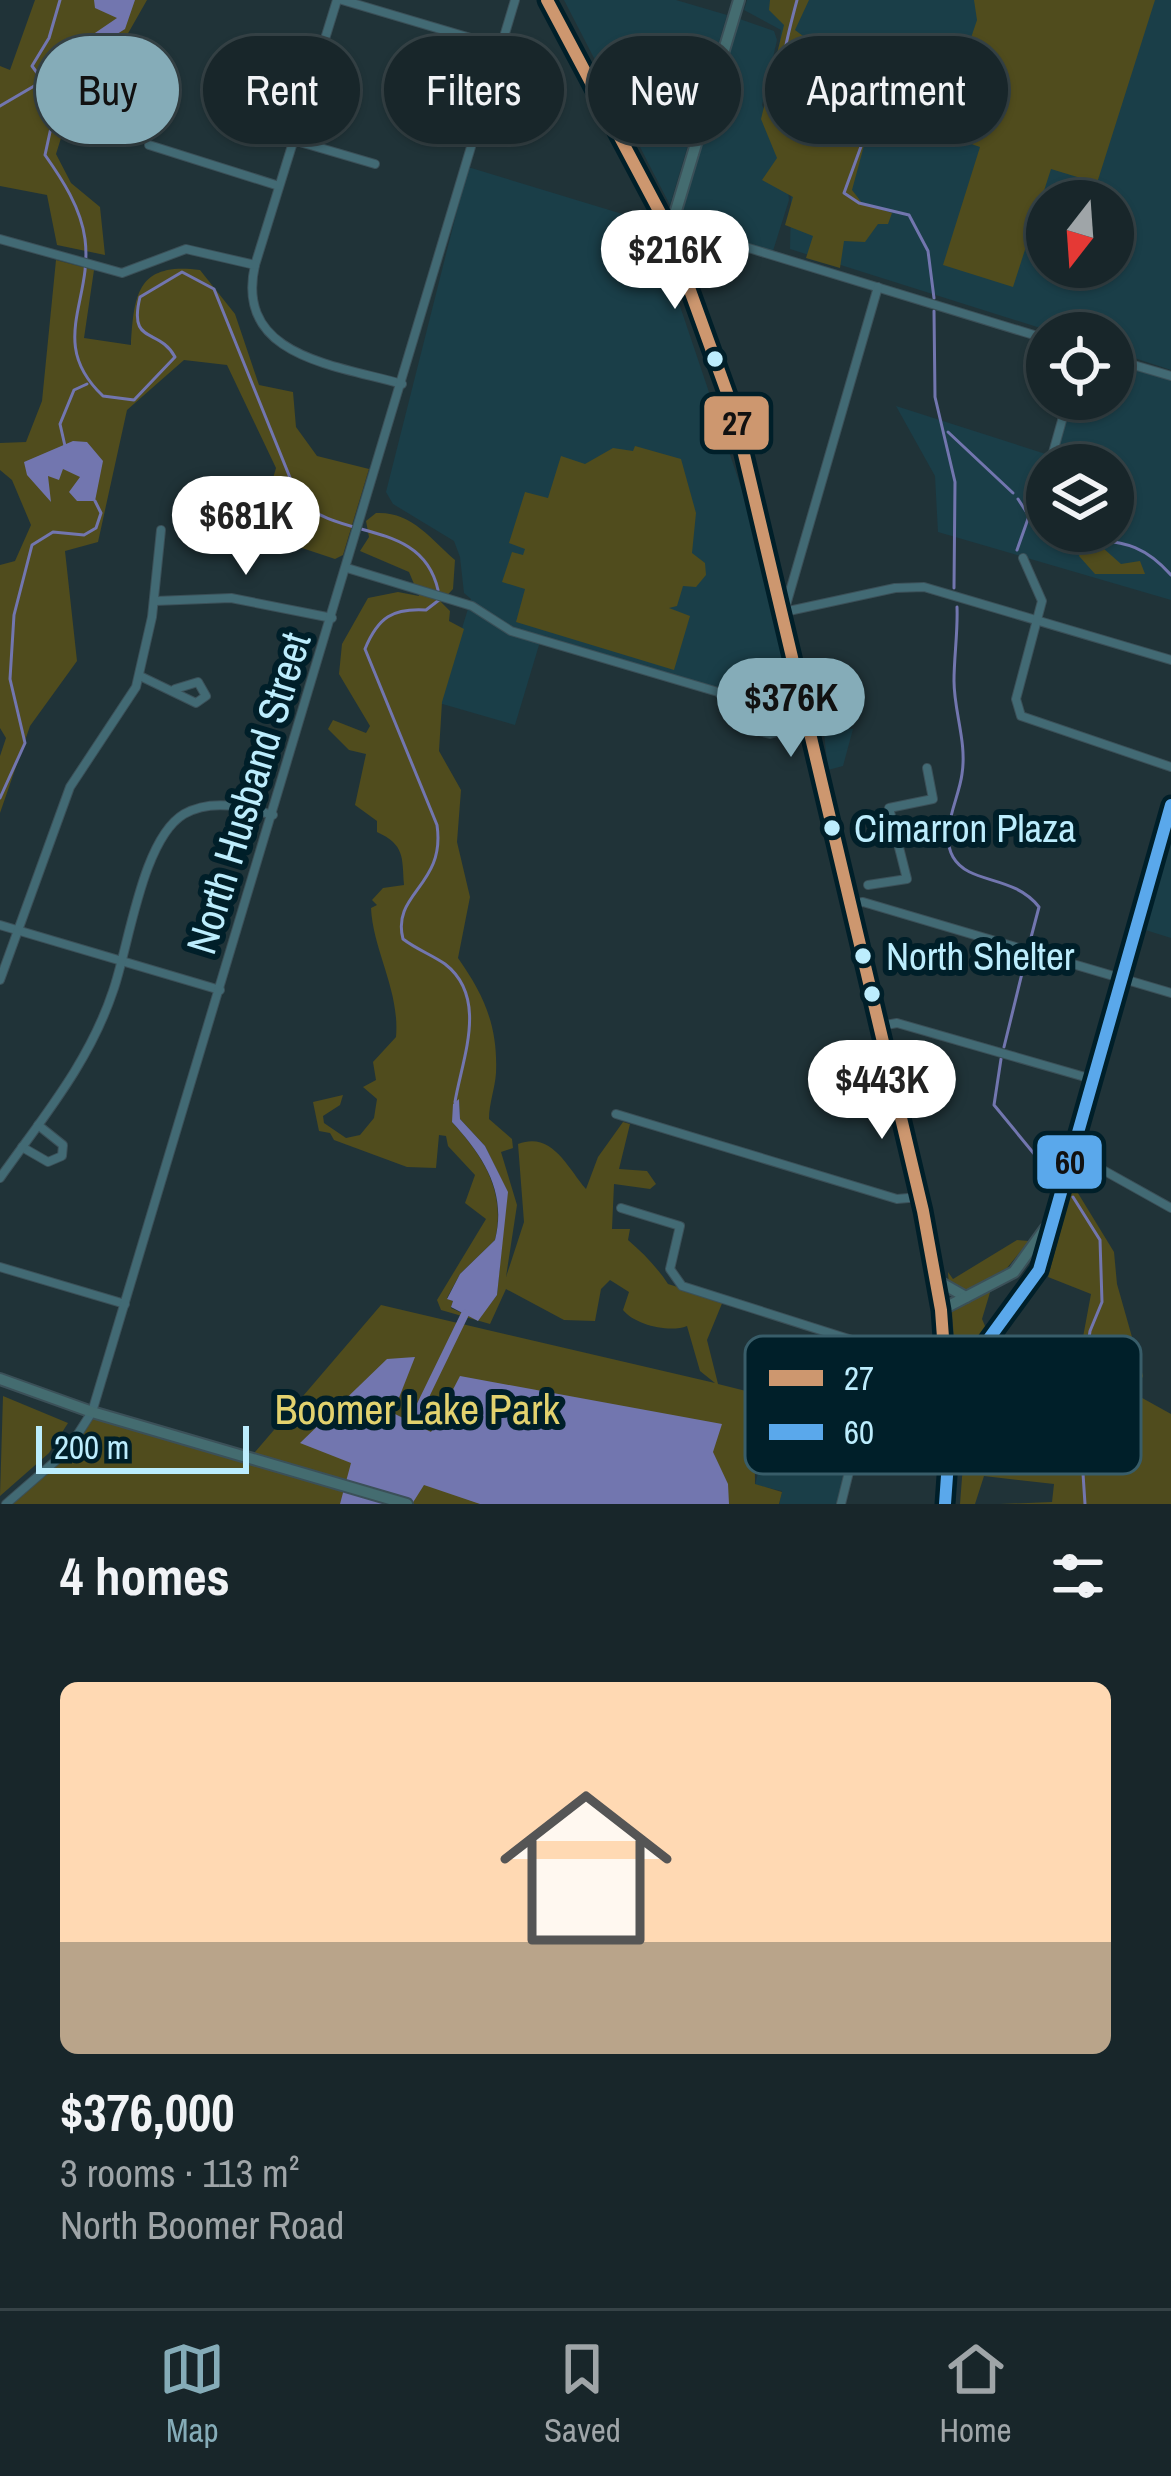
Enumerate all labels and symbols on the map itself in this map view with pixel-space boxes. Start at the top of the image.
north arrow [1026,180,1134,288]
pin: $216K [591,210,759,312]
unlabelled marker [704,348,726,370]
line badge: 27 [702,394,771,452]
text: 27 [722,401,752,445]
pin: $681K [162,476,330,578]
street label: North Husband Street [173,626,323,960]
pin: $376K [707,658,875,760]
place label: Cimarron Plaza [854,802,1076,854]
marker: Cimarron Plaza [821,817,843,839]
place label: North Shelter [886,930,1075,982]
marker: North Shelter [852,945,874,967]
unlabelled marker [861,983,883,1005]
pin: $443K [798,1040,966,1142]
line badge: 60 [1035,1133,1104,1191]
text: 60 [1055,1140,1085,1184]
legend [745,1336,1141,1474]
text: 27 [844,1356,874,1400]
park label: Boomer Lake Park [274,1381,560,1437]
text: 60 [844,1410,874,1454]
scale bar [36,1420,249,1473]

